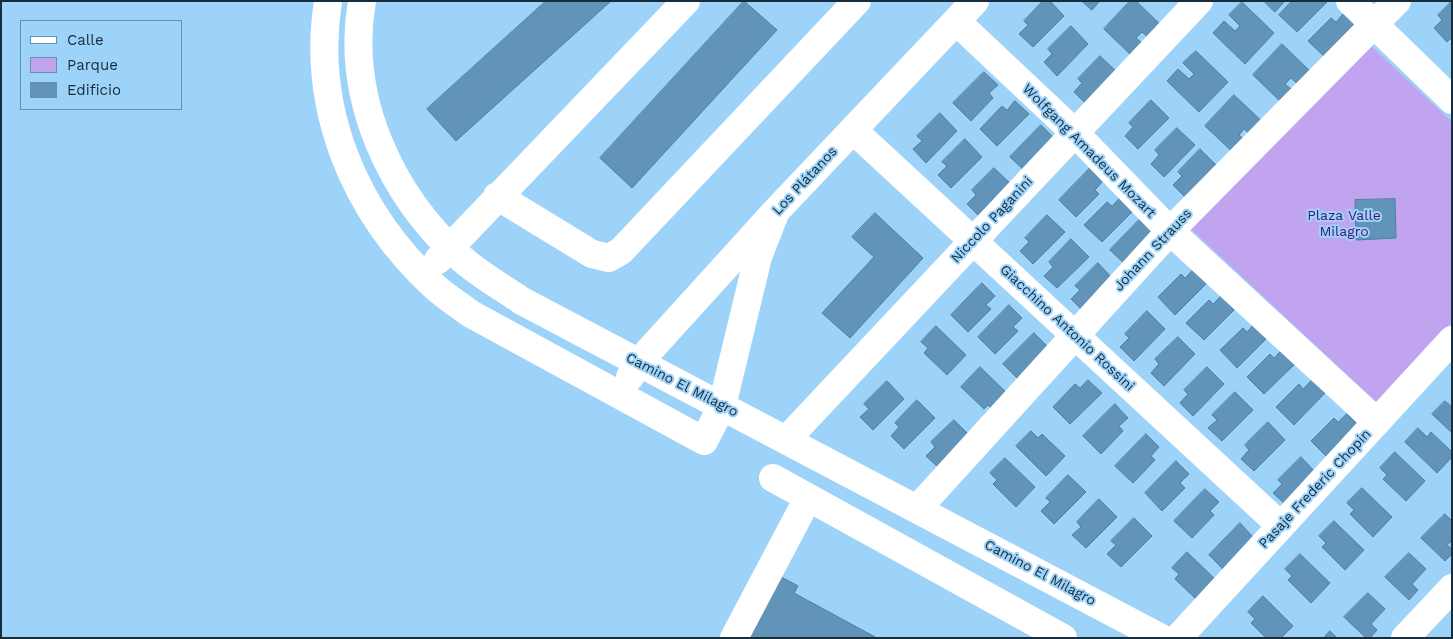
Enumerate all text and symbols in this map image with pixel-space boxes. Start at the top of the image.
legend [20,20,182,110]
text: Calle [67,31,104,49]
text: Parque [67,56,118,74]
text: Edificio [67,81,121,99]
street label: Wolfgang Amadeus Mozart [1019,81,1159,221]
street label: Los Plátanos [769,143,841,219]
street label: Niccolo Paganini [948,173,1036,267]
street label: Johann Strauss [1111,205,1195,295]
park label: Plaza Valle Milagro [1307,208,1381,240]
street label: Giacchino Antonio Rossini [996,261,1138,395]
street label: Camino El Milagro [623,349,741,421]
street label: Pasaje Frederic Chopin [1255,426,1375,552]
street label: Camino El Milagro [981,537,1099,609]

